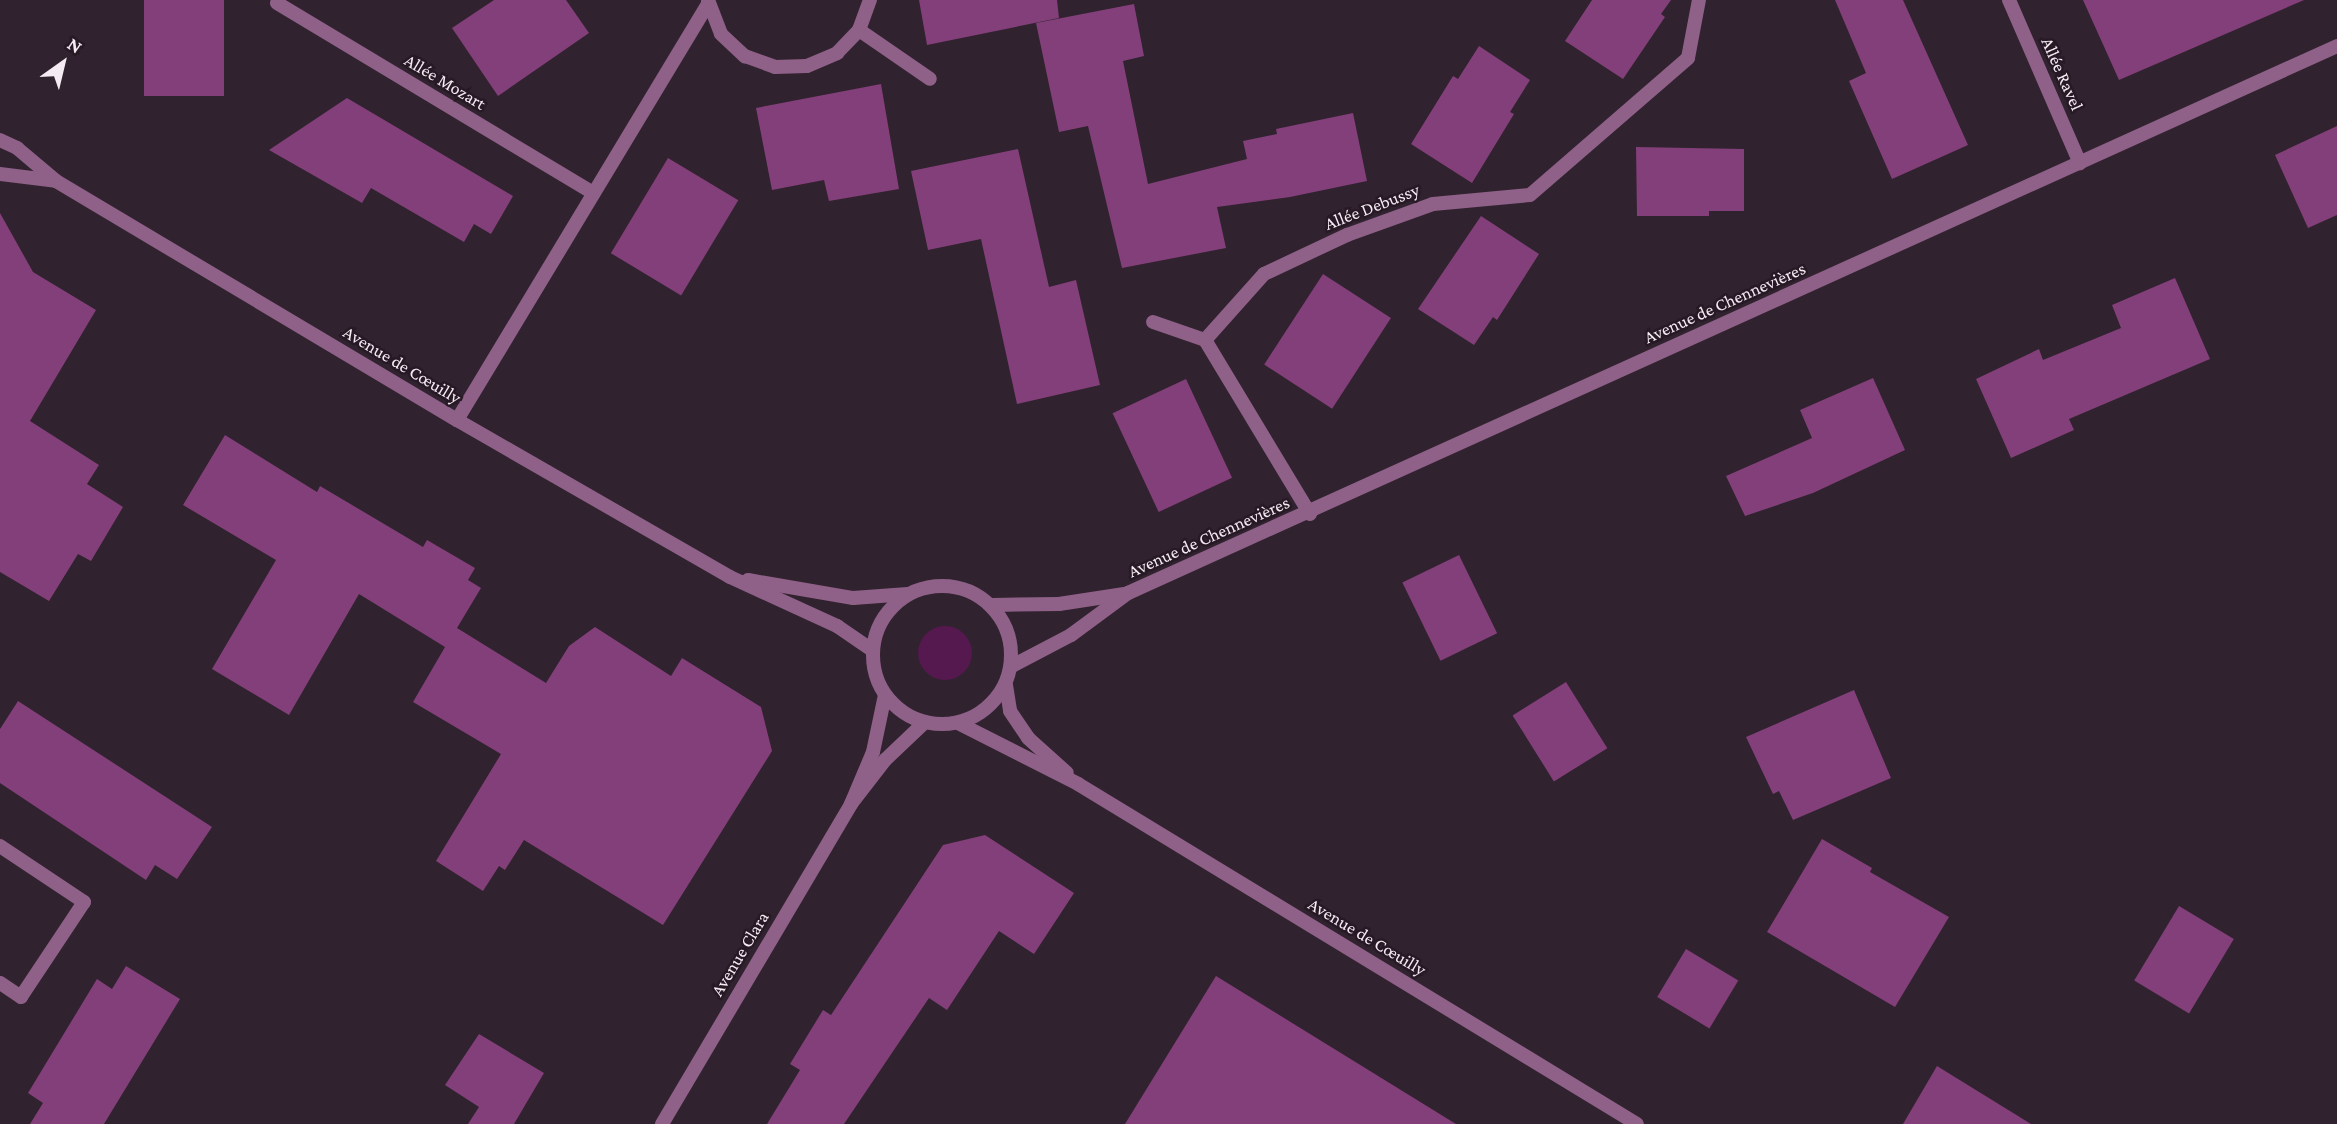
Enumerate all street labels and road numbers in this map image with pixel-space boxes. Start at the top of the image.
street label: Allée Ravel [2036,34,2088,114]
street label: Allée Mozart [400,49,490,115]
street label: Allée Debussy [1322,179,1422,235]
street label: Avenue de Chennevières [1641,258,1809,348]
street label: Avenue de Cœuilly [339,321,465,409]
street label: Avenue de Chennevières [1125,492,1293,582]
street label: Avenue de Cœuilly [1304,893,1430,981]
street label: Avenue Clara [706,908,774,1000]

